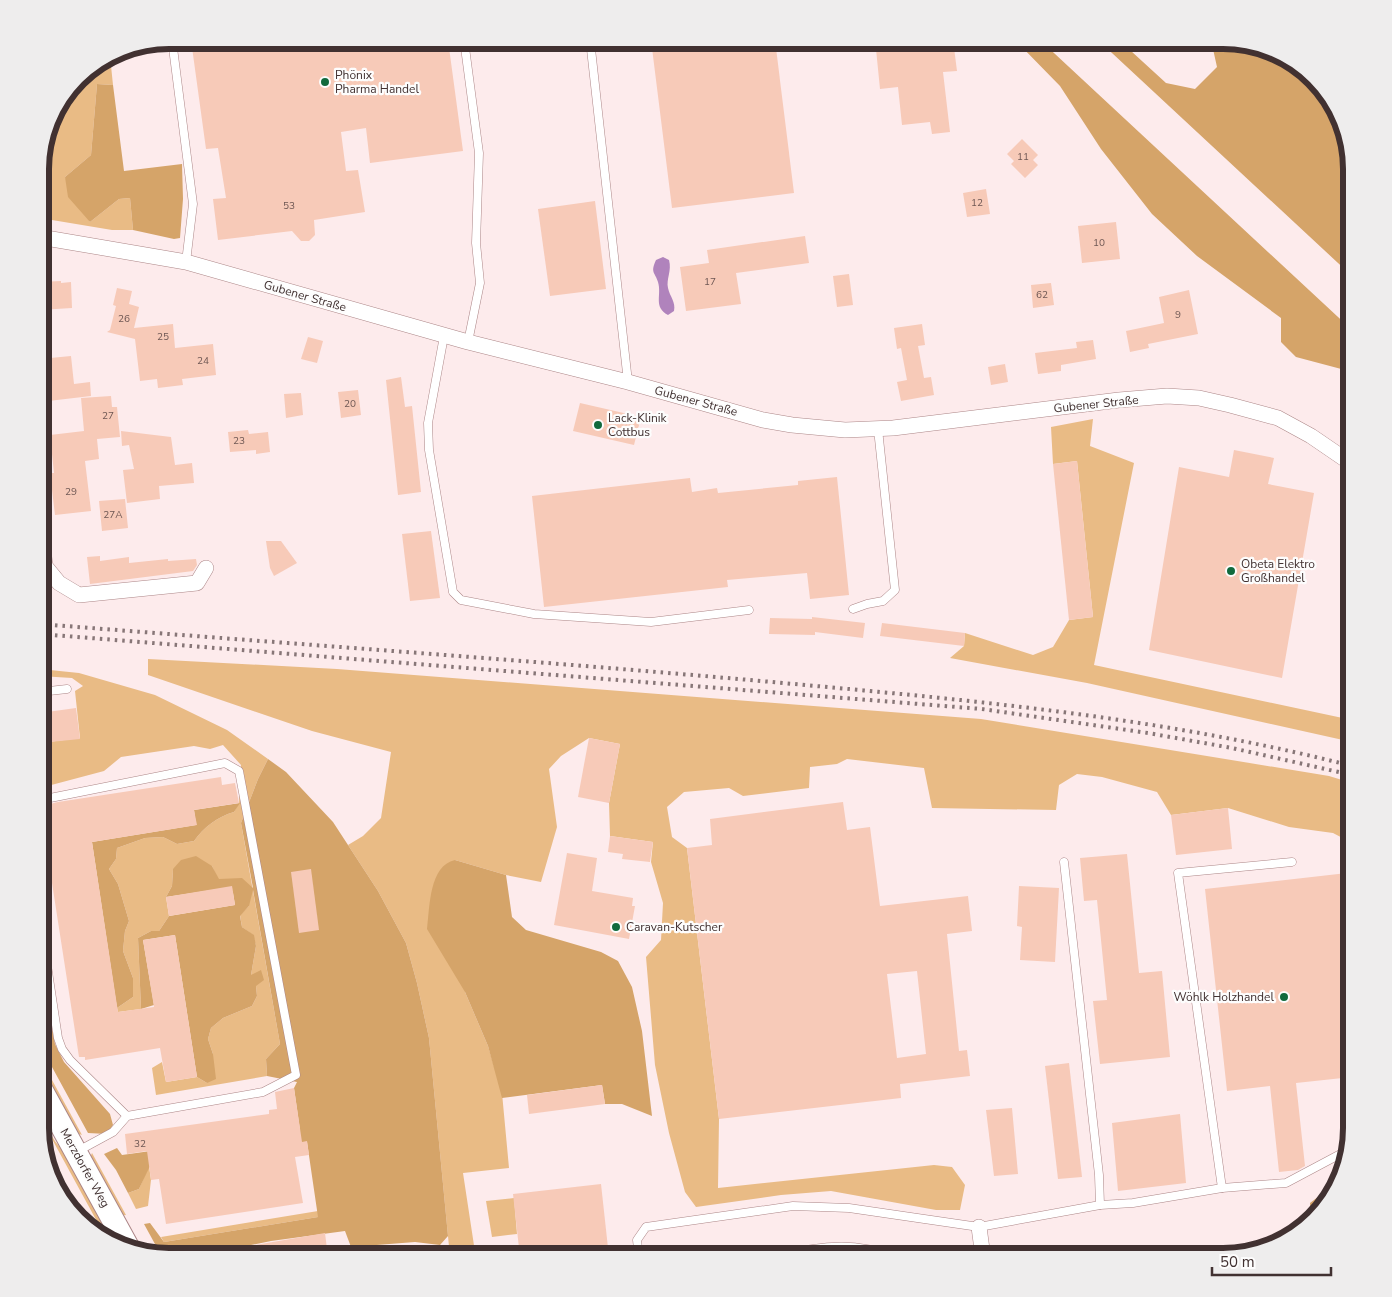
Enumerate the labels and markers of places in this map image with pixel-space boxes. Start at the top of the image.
place label: Phönix Pharma Handel [335,67,419,97]
marker: Phönix Pharma Handel [319,76,331,88]
place label: Lack-Klinik Cottbus [608,410,668,440]
marker: Lack-Klinik Cottbus [592,419,604,431]
place label: Obeta Elektro Großhandel [1241,556,1315,586]
marker: Obeta Elektro Großhandel [1225,565,1237,577]
place label: Caravan-Kutscher [626,919,723,935]
marker: Caravan-Kutscher [610,921,622,933]
place label: Wöhlk Holzhandel [1174,989,1274,1005]
marker: Wöhlk Holzhandel [1278,991,1290,1003]

